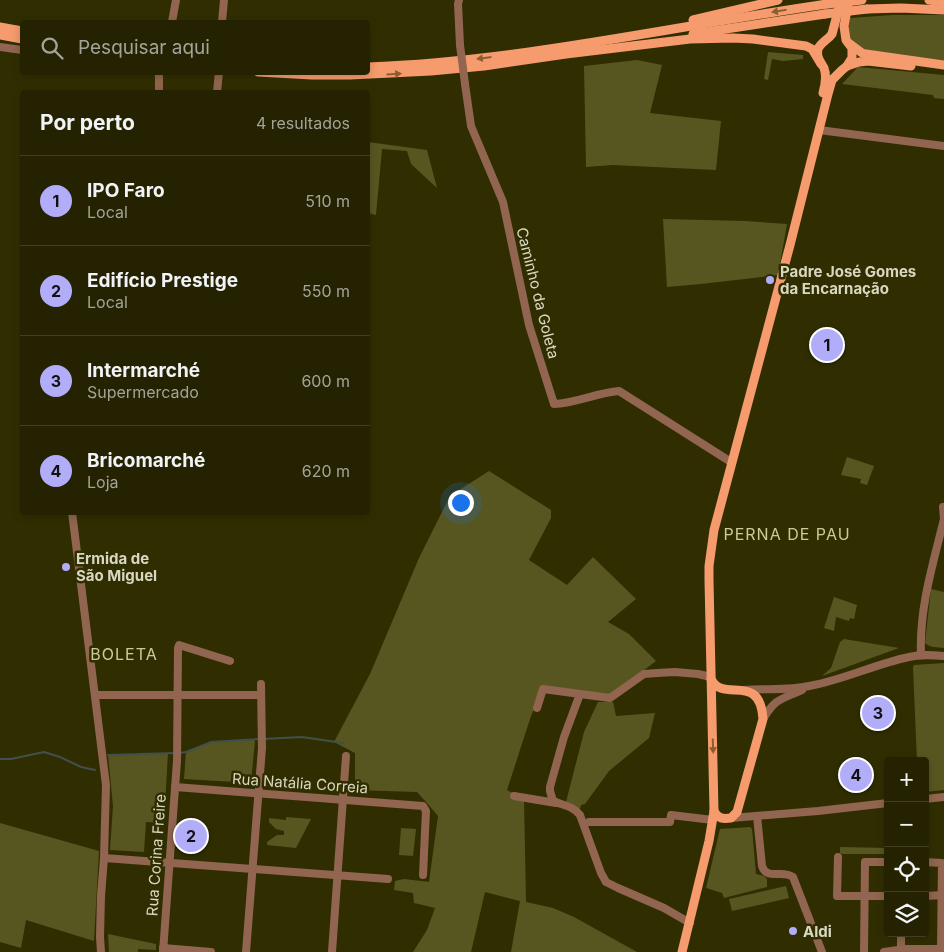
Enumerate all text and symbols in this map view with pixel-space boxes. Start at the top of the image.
one-way arrow [771,8,787,16]
search box [20,20,370,75]
icon: search [38,34,66,62]
text: Pesquisar aqui [78,36,210,59]
one-way arrow [476,54,492,62]
one-way arrow [386,70,402,78]
text: Por perto [40,110,135,135]
text: 4 resultados [256,113,350,133]
text: IPO Faro [87,179,165,202]
text: 1 [53,191,59,211]
text: 510 m [305,191,350,211]
text: Local [87,202,128,222]
street label: Caminho da Goleta [512,225,564,361]
place label: Padre José Gomes da Encarnação [780,262,916,298]
text: Edifício Prestige [87,269,238,292]
marker: Padre José Gomes da Encarnação [764,274,776,286]
text: 2 [51,281,61,301]
text: 550 m [302,281,350,301]
text: Local [87,292,128,312]
pin: 1 [811,326,843,364]
text: Intermarché [87,359,200,382]
text: 3 [51,371,61,391]
text: 600 m [301,371,350,391]
text: Supermercado [87,382,199,402]
text: Bricomarché [87,449,205,472]
text: 4 [51,461,61,481]
text: 620 m [302,461,350,481]
text: Loja [87,472,119,492]
your location [448,490,474,516]
district label: PERNA DE PAU [723,524,851,544]
place label: Ermida de São Miguel [76,549,157,585]
marker: Ermida de São Miguel [60,561,72,573]
district label: BOLETA [90,644,158,664]
pin: 3 [862,694,894,732]
one-way arrow [709,739,717,755]
pin: 4 [840,756,872,794]
map controls [884,757,929,937]
button: + [884,757,929,802]
street label: Rua Natália Correia [231,769,369,797]
street label: Rua Corina Freire [142,793,170,917]
button: − [884,802,929,847]
pin: 2 [175,817,207,855]
button: locate [884,847,929,892]
button: layers [884,892,929,937]
place label: Aldi [803,922,832,941]
marker: Aldi [787,925,799,937]

